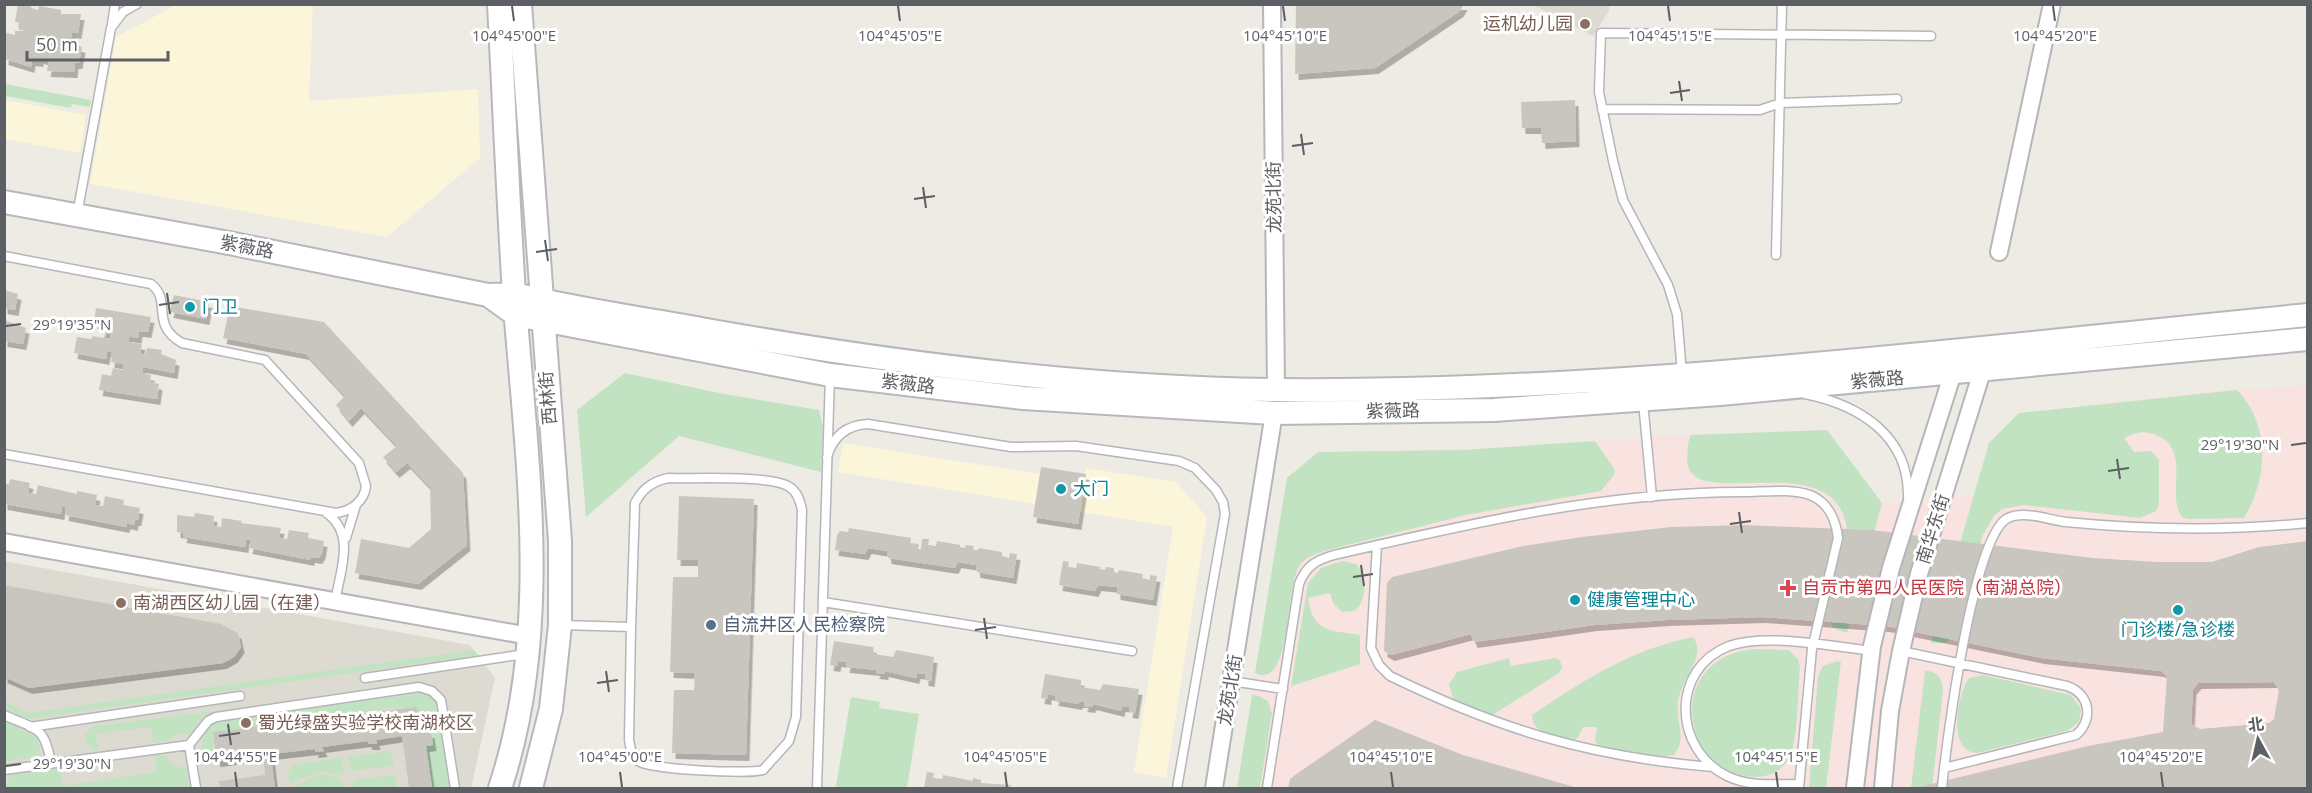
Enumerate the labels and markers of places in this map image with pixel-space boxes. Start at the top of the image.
place label: 运机幼儿园 [1483,11,1573,35]
marker: 运机幼儿园 [1578,17,1592,31]
place label: 门卫 [202,294,238,318]
marker: 门卫 [183,300,197,314]
place label: 大门 [1073,476,1109,500]
marker: 大门 [1054,482,1068,496]
place label: 自贡市第四人民医院（南湖总院） [1802,575,2072,599]
marker: 自贡市第四人民医院（南湖总院） [1779,579,1797,597]
place label: 健康管理中心 [1587,587,1695,611]
place label: 南湖西区幼儿园（在建） [133,590,331,614]
marker: 健康管理中心 [1568,593,1582,607]
marker: 南湖西区幼儿园（在建） [114,596,128,610]
marker: 门诊楼/急诊楼 [2171,603,2185,617]
place label: 自流井区人民检察院 [723,612,885,636]
place label: 门诊楼/急诊楼 [2121,617,2235,641]
marker: 自流井区人民检察院 [704,618,718,632]
place label: 蜀光绿盛实验学校南湖校区 [258,710,474,734]
marker: 蜀光绿盛实验学校南湖校区 [239,716,253,730]

